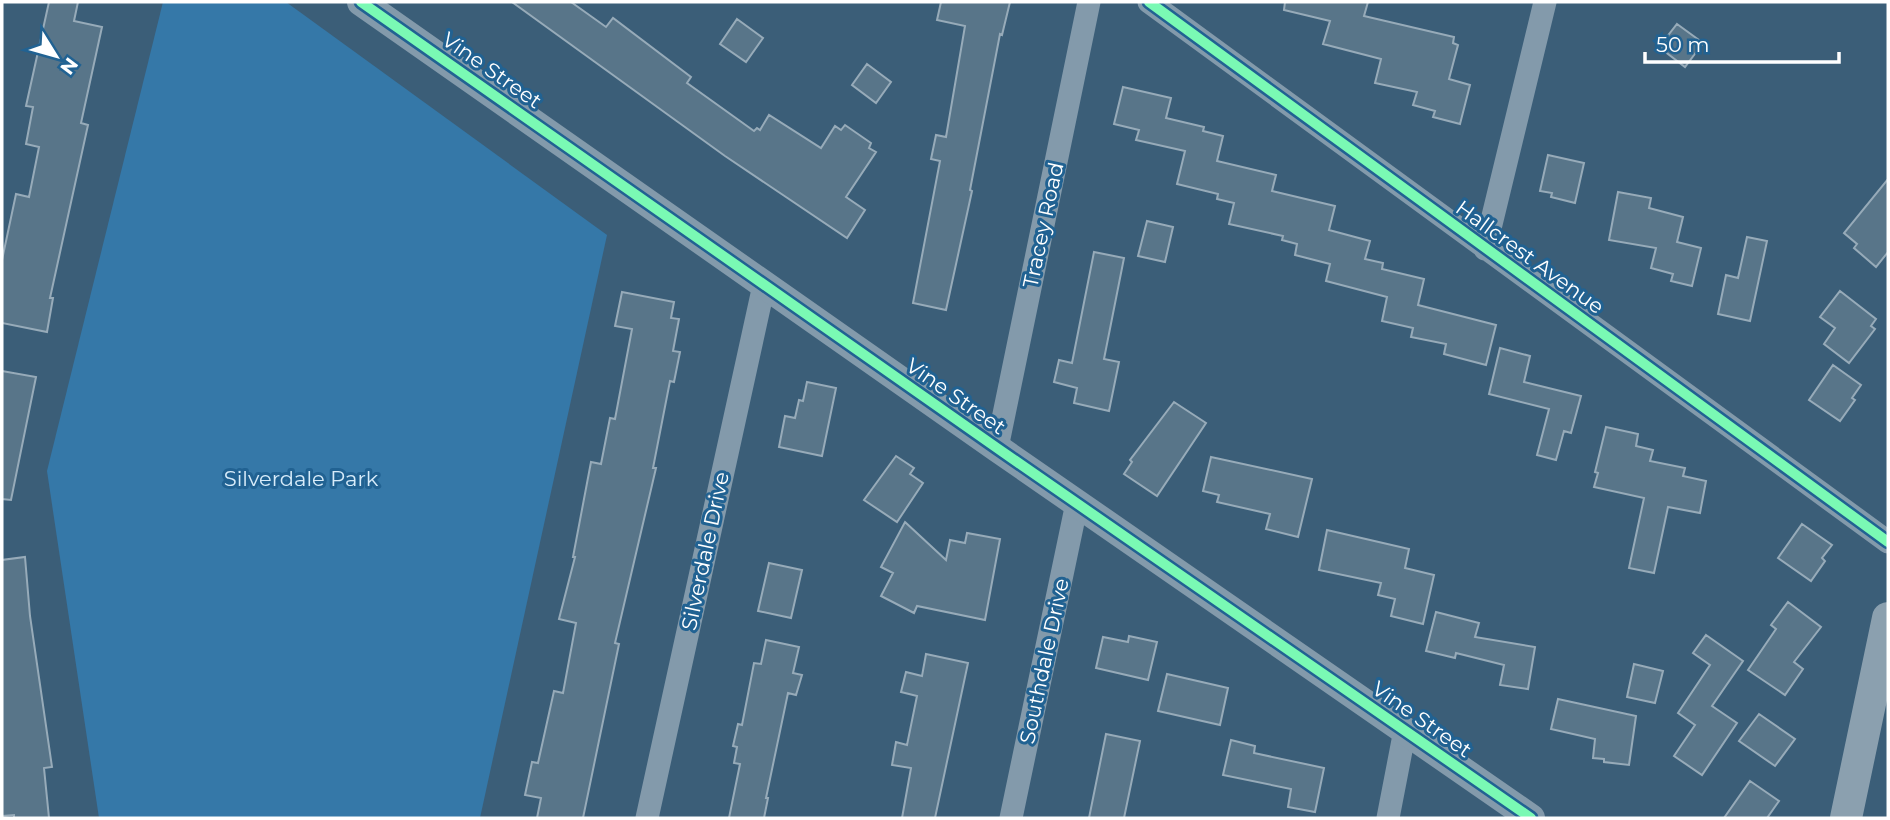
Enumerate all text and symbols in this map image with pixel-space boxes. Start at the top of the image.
north arrow [21,21,91,91]
scale bar [1645,21,1839,65]
street label: Vine Street [437,27,547,113]
text: 50 m [1656,32,1710,57]
text: N [55,53,83,79]
street label: Tracey Road [1017,160,1069,290]
street label: Hallcrest Avenue [1451,195,1609,319]
street label: Vine Street [901,353,1011,439]
park label: Silverdale Park [224,466,379,491]
street label: Silverdale Drive [676,469,734,633]
street label: Southdale Drive [1014,576,1074,746]
street label: Vine Street [1367,676,1477,762]

